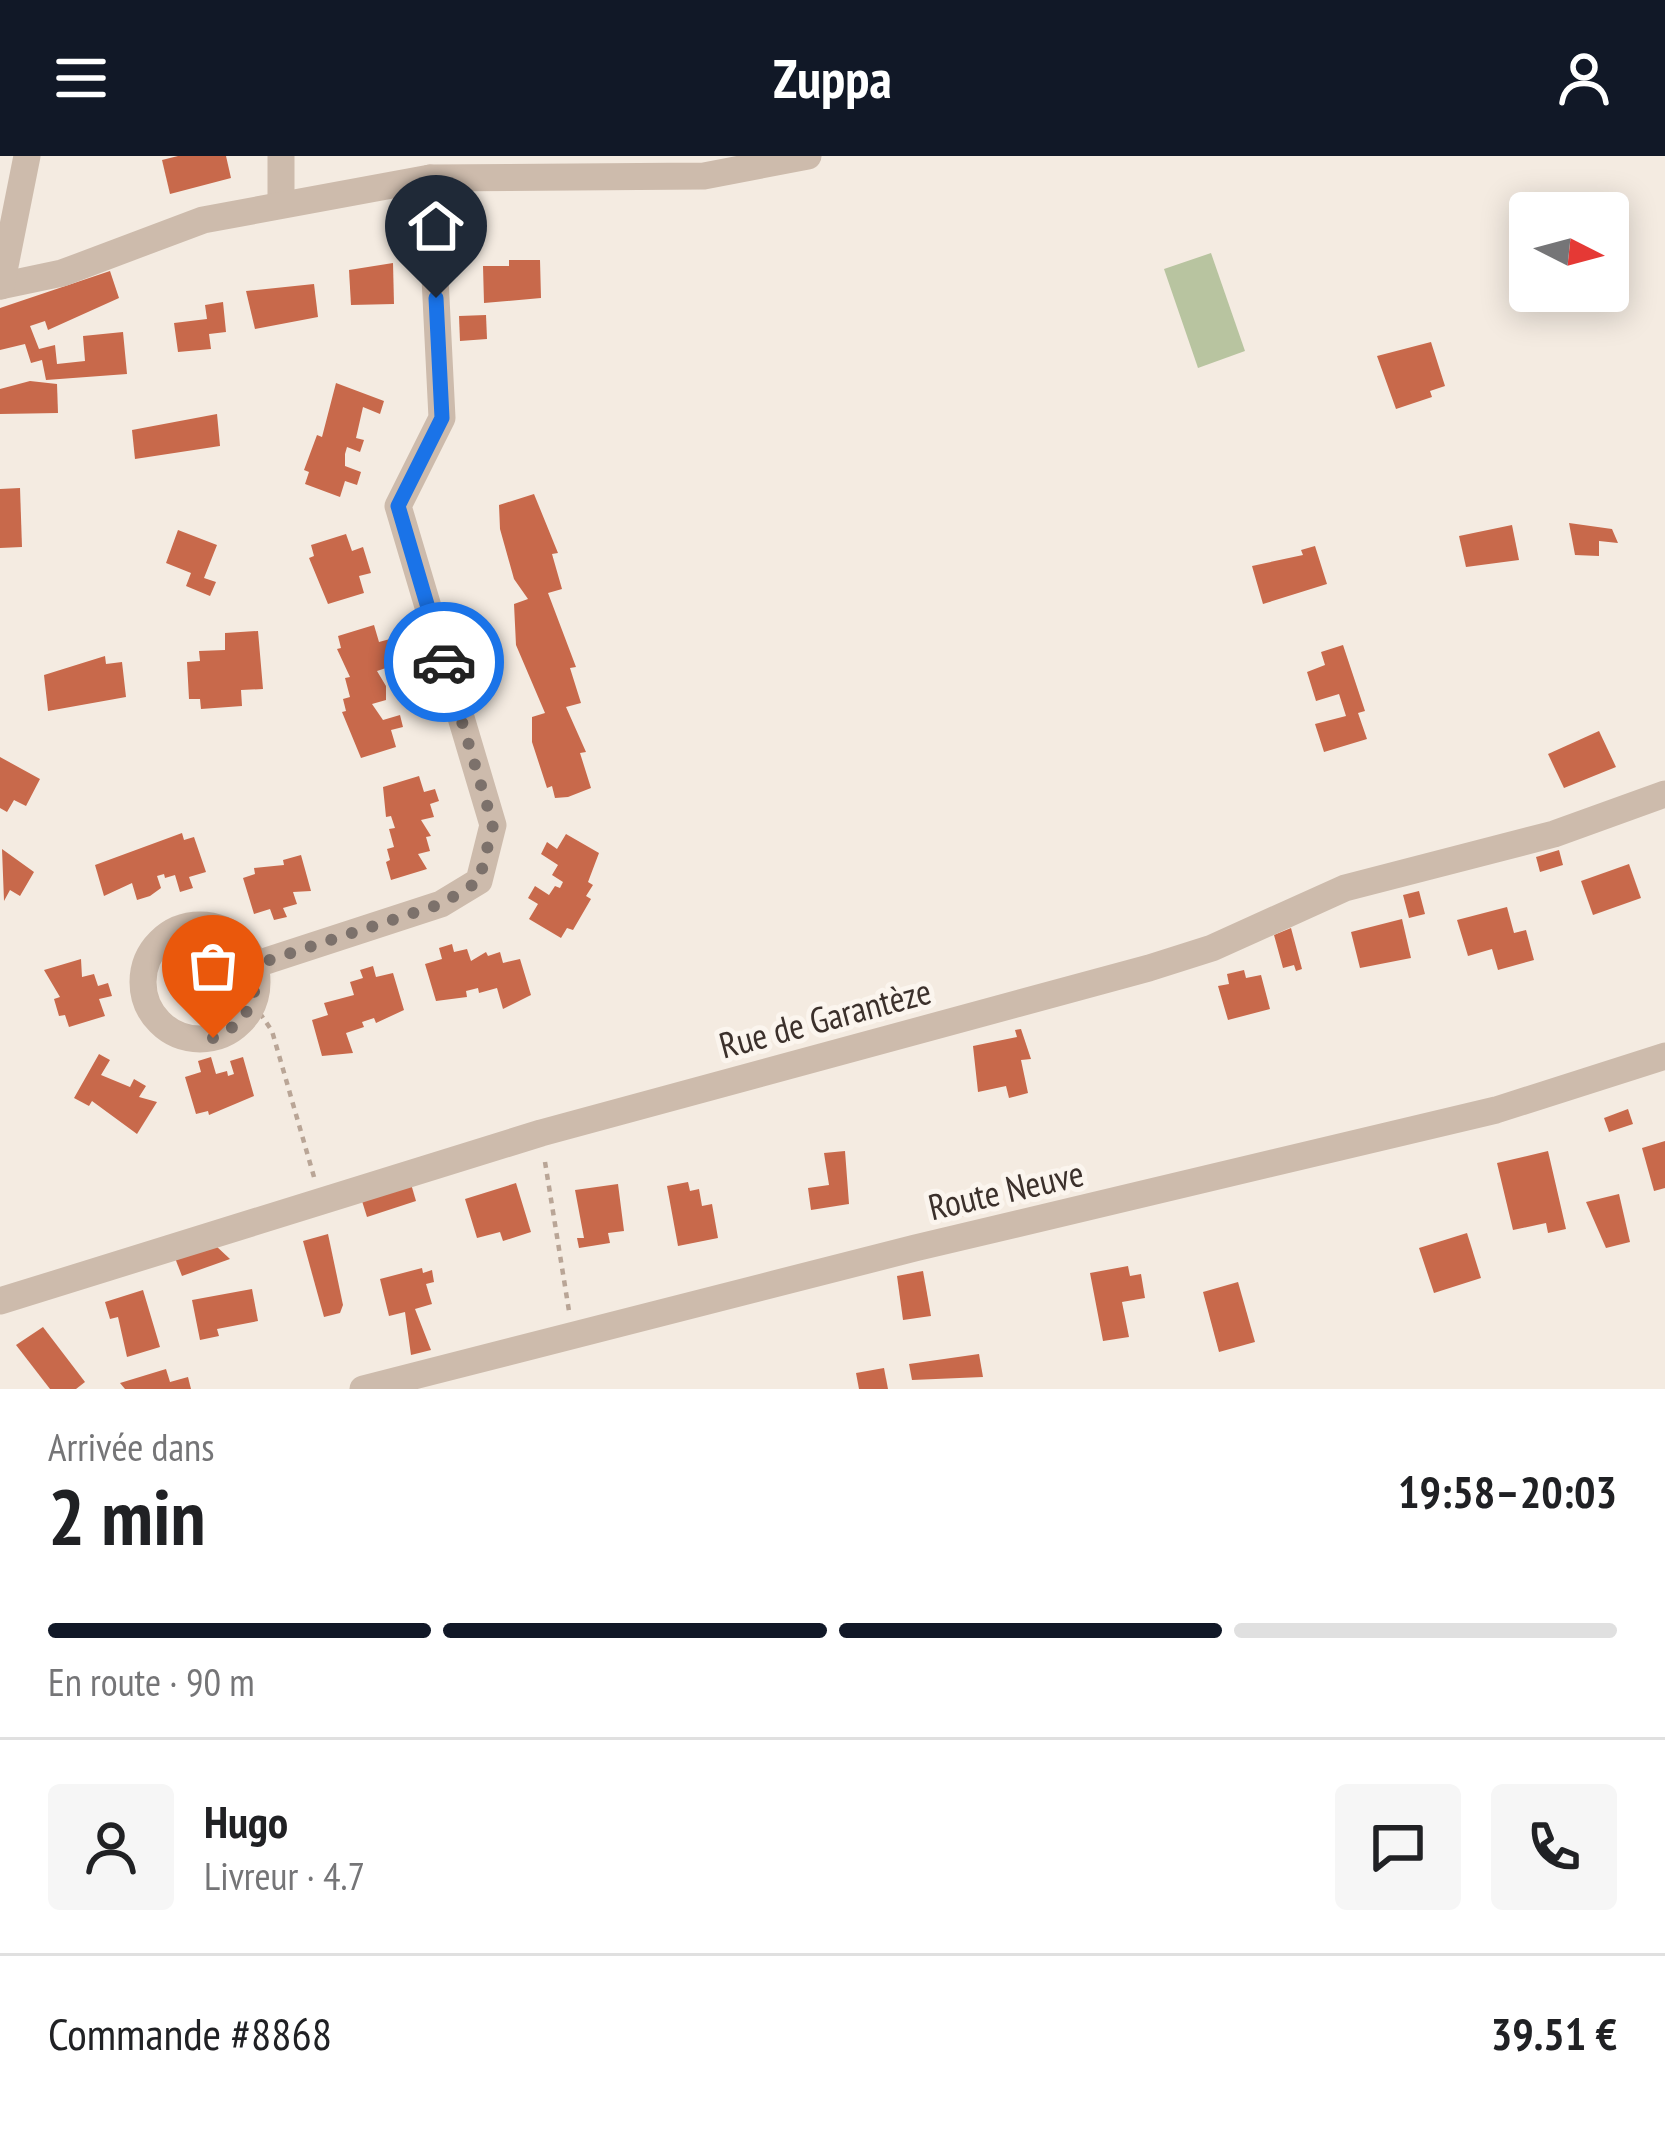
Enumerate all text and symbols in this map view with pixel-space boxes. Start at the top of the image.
text: Zuppa [773,43,892,113]
icon: menu [48,45,114,111]
icon: person [1551,45,1617,111]
pin [385,175,487,298]
north arrow [1509,192,1629,312]
map controls [1509,192,1629,312]
icon: home [403,193,469,259]
courier [384,602,504,722]
icon: car [411,629,477,695]
pin [162,915,264,1038]
icon: bag [180,933,246,999]
street label: Rue de Garantèze [714,967,936,1068]
street label: Route Neuve [924,1149,1088,1230]
text: Arrivée dans [48,1421,214,1472]
text: 19:58–20:03 [1398,1462,1617,1520]
text: 2 min [48,1466,206,1567]
text: En route · 90 m [48,1656,255,1707]
button: person [48,1784,174,1910]
button: chat [1335,1784,1461,1910]
button: phone [1491,1784,1617,1910]
text: Hugo [204,1792,288,1850]
text: Livreur · 4.7 [204,1850,365,1901]
text: Commande #8868 [48,2004,332,2062]
text: 39.51 € [1491,2004,1617,2062]

